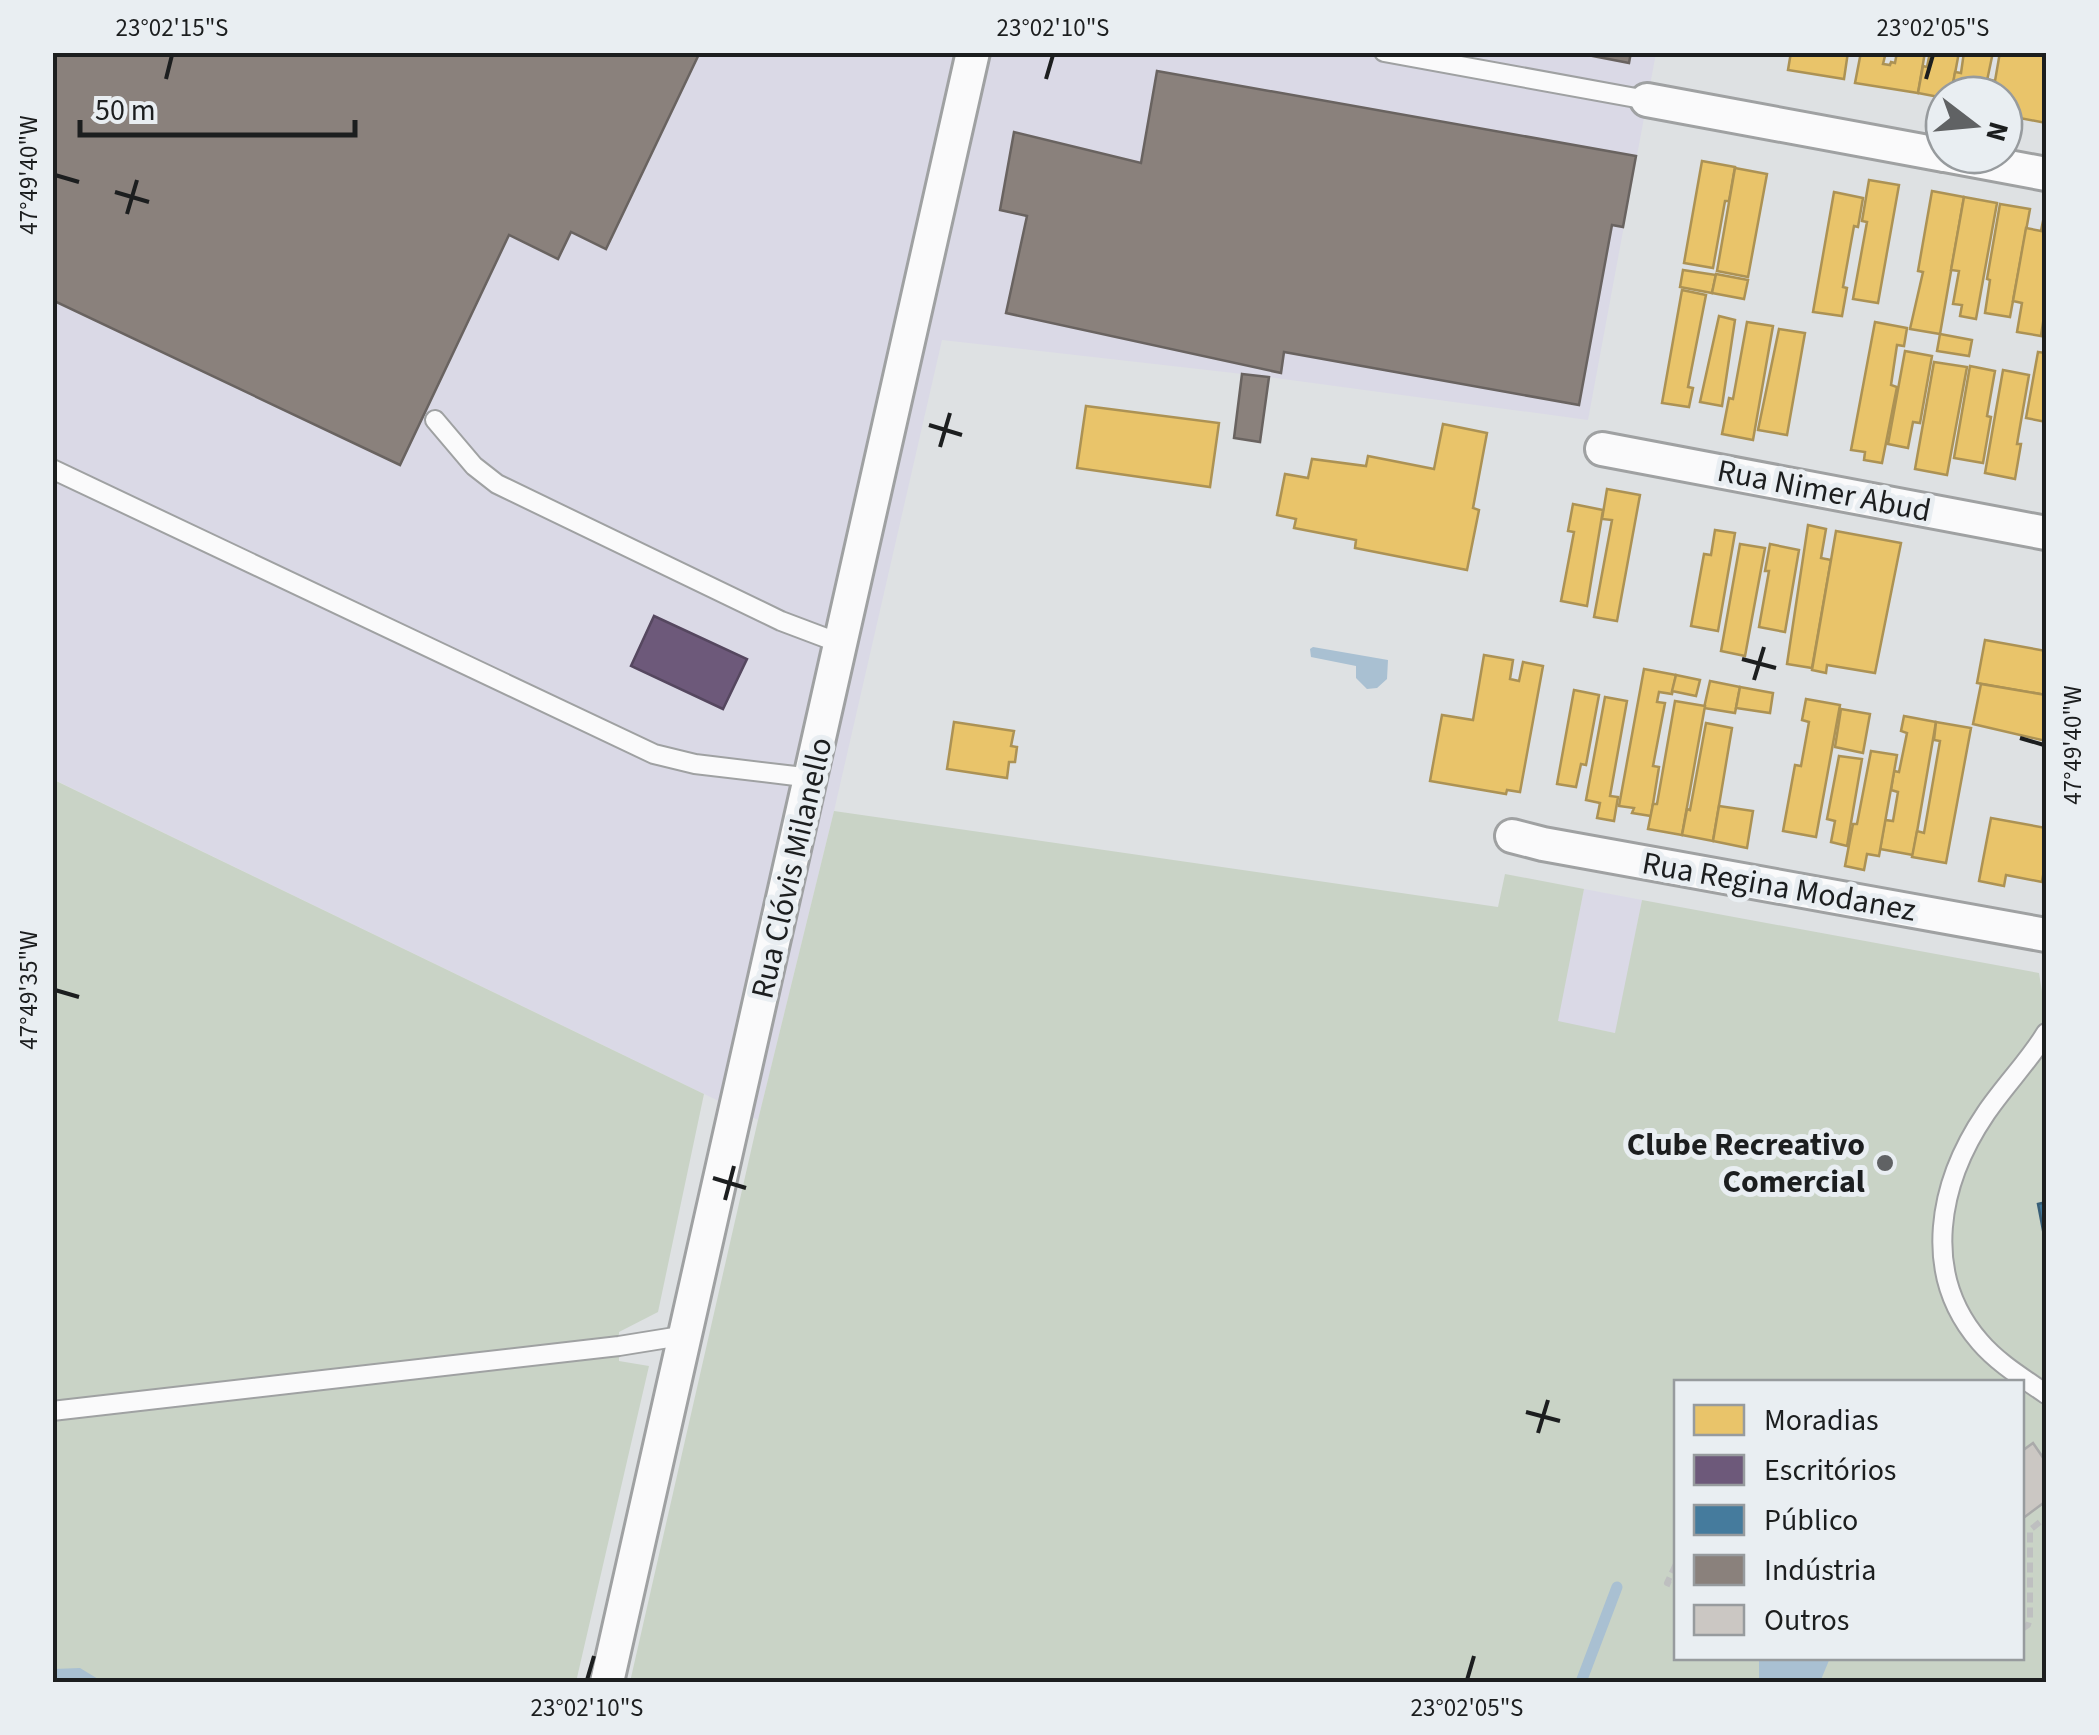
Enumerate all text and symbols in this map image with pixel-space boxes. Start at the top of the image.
text: 23°02'15"S [116,10,228,46]
text: 23°02'10"S [997,10,1109,46]
text: 23°02'05"S [1877,10,1989,46]
scale bar [80,75,355,137]
north arrow [1924,75,2024,175]
text: 50 m [95,89,156,132]
text: 47°49'40"W [11,115,47,235]
text: N [1975,117,2019,146]
street label: Rua Nimer Abud [1713,448,1935,534]
text: 47°49'40"W [2055,685,2091,805]
street label: Rua Clóvis Milanello [740,733,844,1003]
street label: Rua Regina Modanez [1639,840,1919,934]
text: 47°49'35"W [11,930,47,1050]
place label: Clube Recreativo Comercial [1627,1122,1865,1205]
marker: Clube Recreativo Comercial [1874,1152,1896,1174]
legend [1674,1380,2024,1660]
text: Moradias [1764,1399,1879,1442]
text: Escritórios [1764,1449,1896,1492]
text: Público [1764,1499,1858,1542]
text: Indústria [1764,1549,1876,1592]
text: Outros [1764,1599,1849,1642]
text: 23°02'10"S [531,1690,643,1726]
text: 23°02'05"S [1411,1690,1523,1726]

